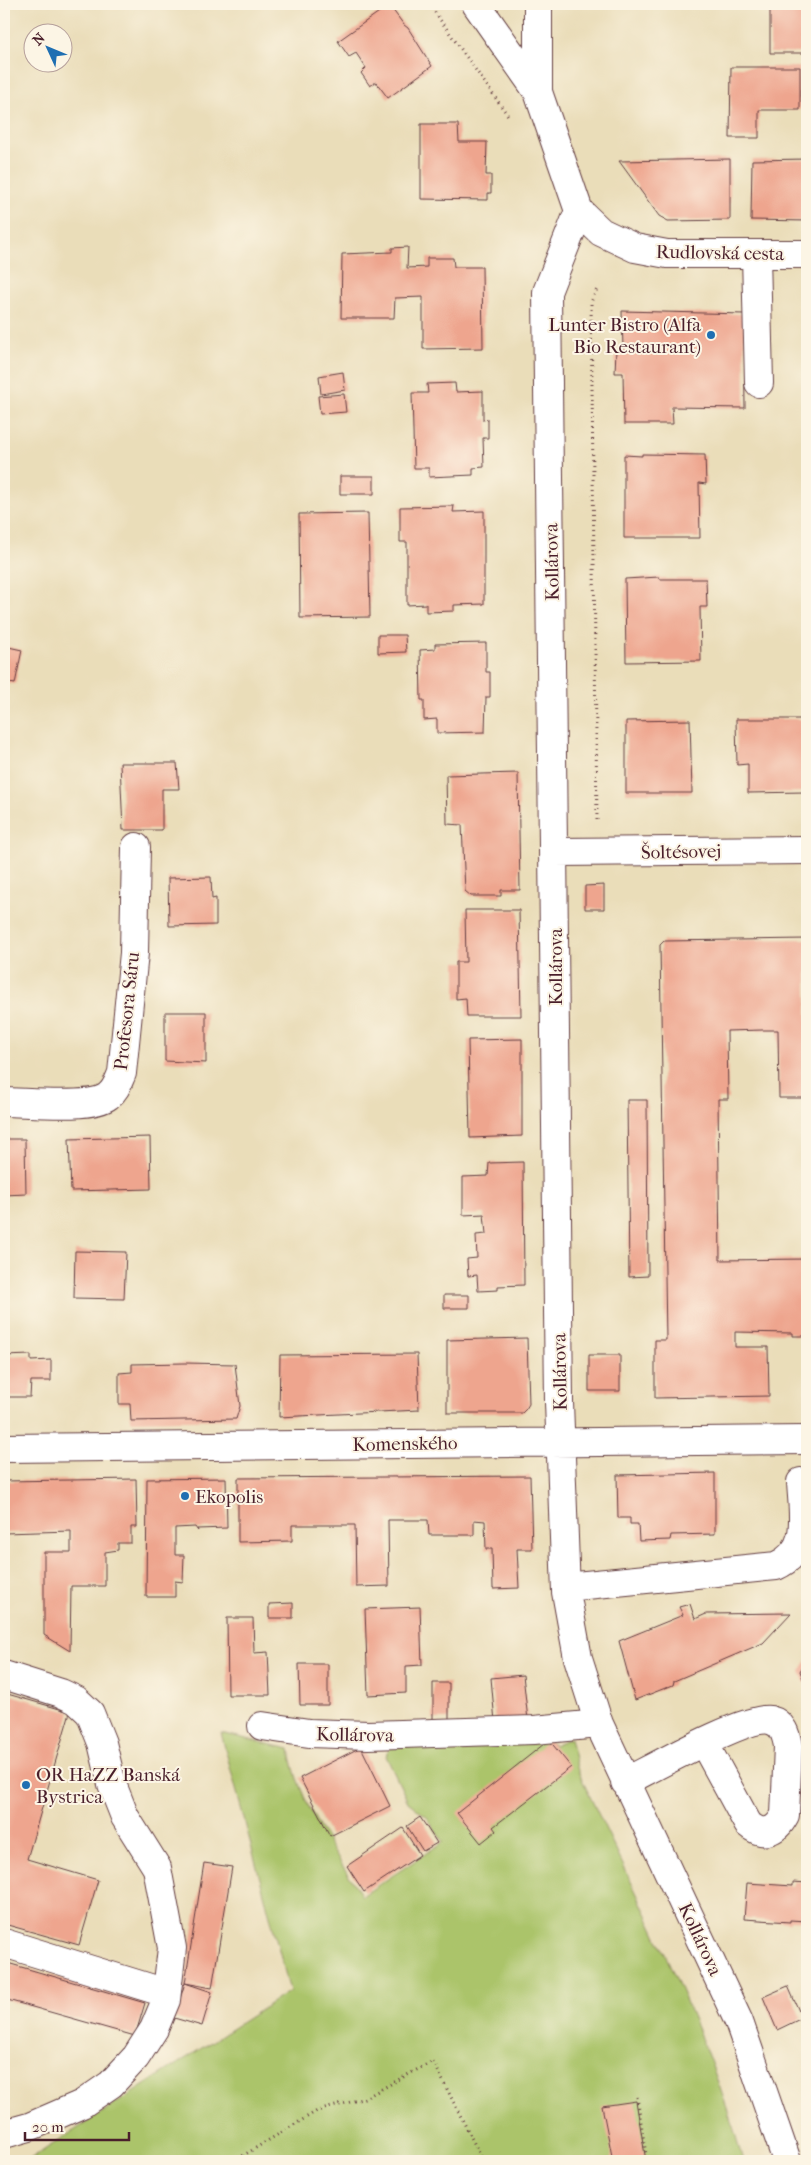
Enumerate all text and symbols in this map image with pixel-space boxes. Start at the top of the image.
north arrow [22,22,72,72]
text: N [29,29,49,49]
street label: Rudlovská cesta [656,241,785,265]
place label: Lunter Bistro (Alfa Bio Restaurant) [548,314,701,358]
marker: Lunter Bistro (Alfa Bio Restaurant) [705,329,717,341]
street label: Kollárova [540,523,564,601]
street label: Šoltésovej [641,839,721,864]
street label: Kollárova [545,928,567,1006]
street label: Profesora Sáru [110,950,144,1072]
street label: Kollárova [548,1333,572,1411]
street label: Komenského [352,1432,458,1456]
place label: Ekopolis [195,1486,263,1508]
marker: Ekopolis [179,1490,191,1502]
street label: Kollárova [316,1723,394,1747]
place label: OR HaZZ Banská Bystrica [36,1764,180,1808]
marker: OR HaZZ Banská Bystrica [20,1779,32,1791]
street label: Kollárova [674,1900,727,1979]
scale bar [25,2110,129,2142]
text: 20 m [32,2118,64,2136]

